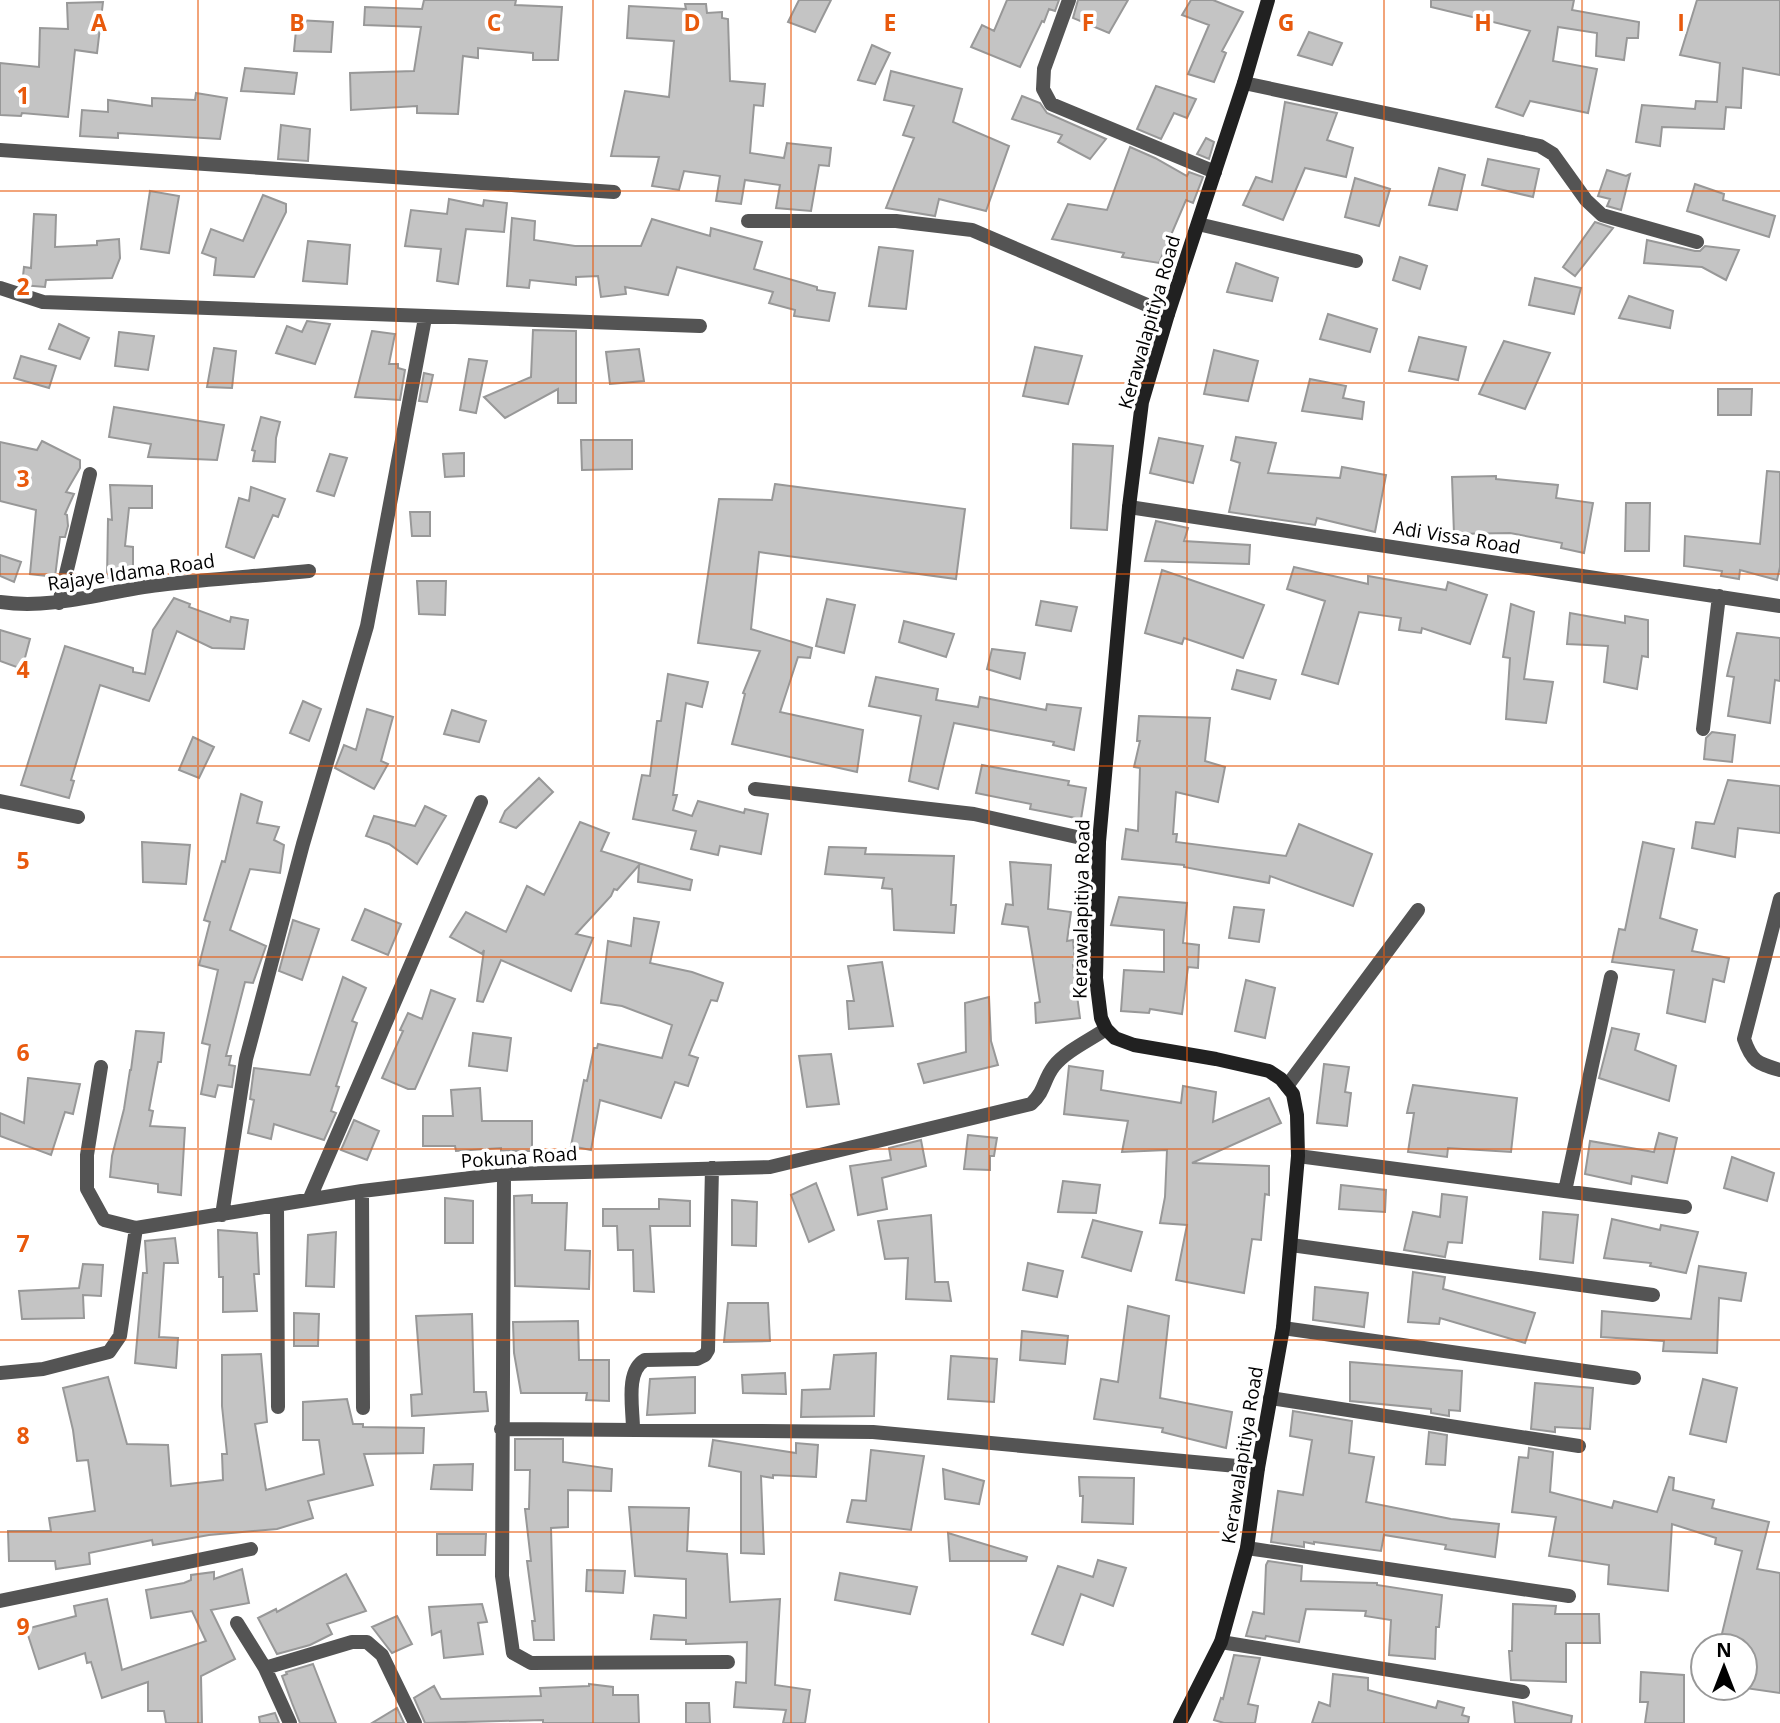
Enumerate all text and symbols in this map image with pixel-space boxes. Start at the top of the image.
text: A [91,6,107,38]
text: B [289,6,305,38]
text: C [487,6,501,38]
text: D [683,6,701,38]
text: E [884,6,896,38]
text: F [1082,6,1094,38]
text: G [1278,6,1294,38]
text: H [1474,6,1492,38]
text: I [1677,6,1685,38]
text: 1 [16,79,30,111]
street label: Kerawalapitiya Road [1112,232,1186,412]
text: 2 [16,270,30,302]
text: 3 [16,462,30,494]
street label: Adi Vissa Road [1392,514,1522,560]
street label: Rajaye Idama Road [46,547,216,597]
text: 4 [16,653,30,685]
street label: Kerawalapitiya Road [1066,819,1096,999]
text: 5 [16,844,30,876]
text: 6 [16,1036,30,1068]
street label: Pokuna Road [460,1140,578,1174]
text: 7 [16,1227,30,1259]
street label: Kerawalapitiya Road [1215,1364,1269,1546]
text: 8 [16,1419,30,1451]
text: 9 [16,1610,30,1642]
north arrow [1689,1632,1759,1702]
text: N [1716,1637,1732,1663]

